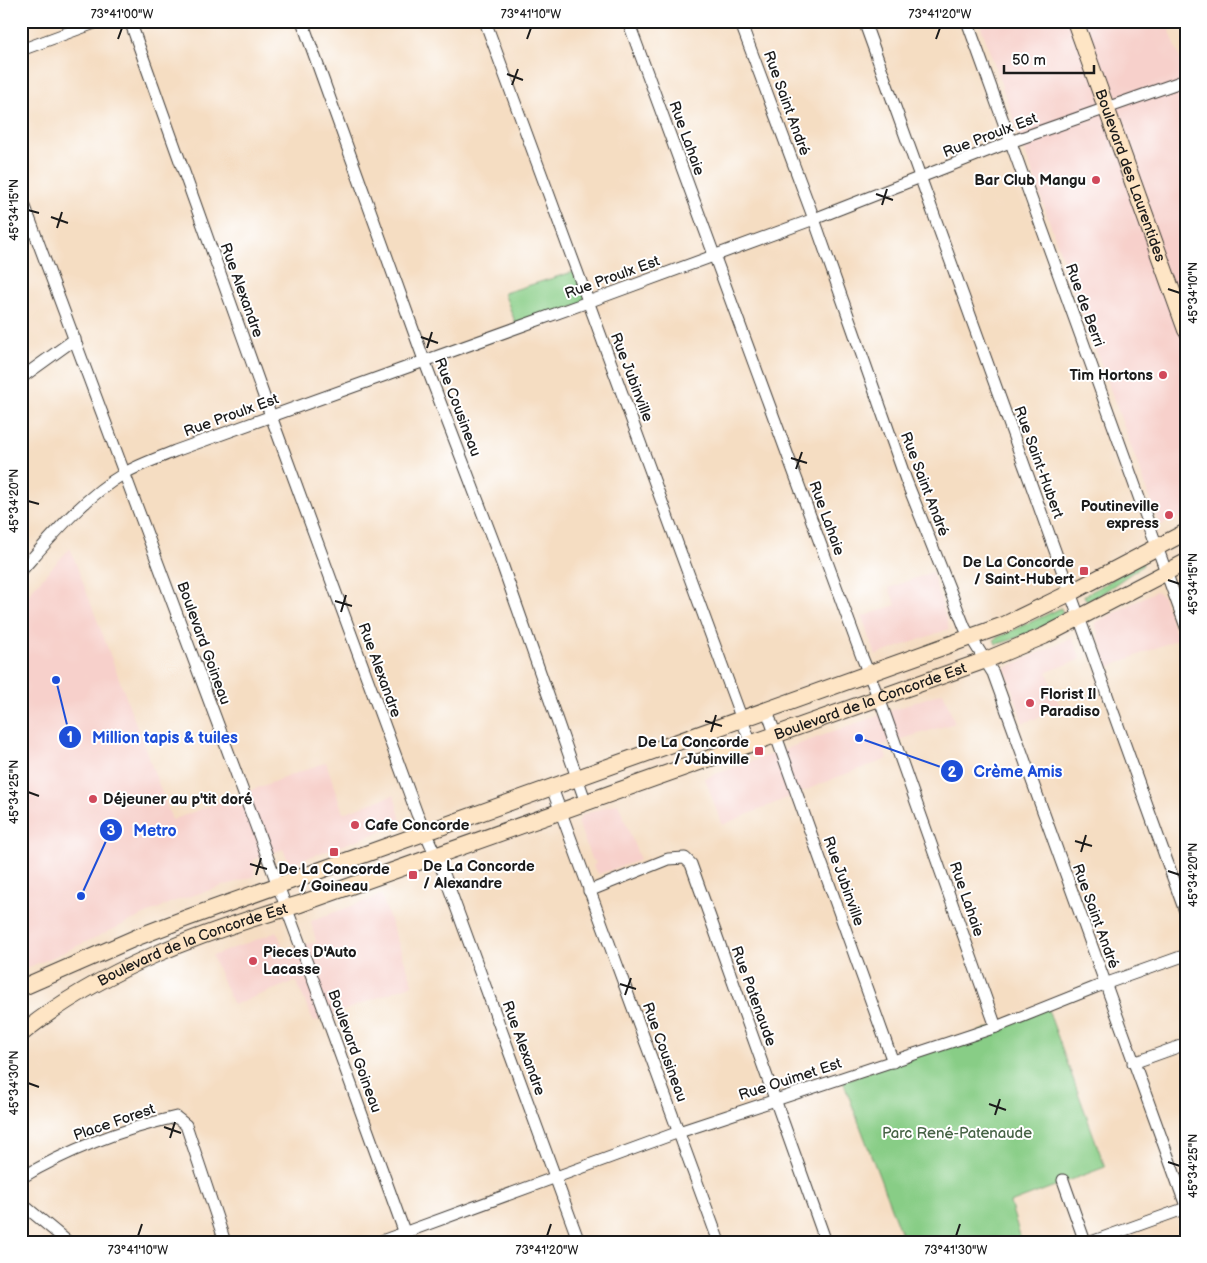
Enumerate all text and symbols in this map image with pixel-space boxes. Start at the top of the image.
text: 73°41'00"W [91,7,153,22]
text: 73°41'10"W [501,7,561,22]
text: 73°41'20"W [909,7,971,22]
scale bar [1004,42,1094,74]
street label: Rue Saint André [759,48,814,158]
text: 50 m [1012,51,1046,70]
street label: Boulevard des Laurentides [1090,87,1170,265]
street label: Rue Lahaie [664,98,709,178]
street label: Rue Proulx Est [940,109,1040,162]
place label: Bar Club Mangu [974,171,1086,190]
marker: Bar Club Mangu [1090,174,1102,186]
text: 45°34'15"N [7,179,22,241]
street label: Rue Alexandre [216,240,267,340]
street label: Rue Proulx Est [562,251,663,303]
street label: Rue de Berri [1061,261,1108,349]
text: 45°34'10"N [1186,262,1201,324]
street label: Rue Jubinville [606,330,657,425]
street label: Rue Cousineau [430,355,485,459]
place label: Tim Hortons [1069,366,1153,385]
marker: Tim Hortons [1157,369,1169,381]
street label: Rue Proulx Est [181,389,282,441]
street label: Rue Saint-Hubert [1009,403,1068,521]
street label: Rue Saint André [896,429,953,539]
text: 45°34'20"N [7,469,22,533]
street label: Rue Lahaie [804,478,849,558]
place label: Poutineville express [1081,497,1159,533]
marker: Poutineville express [1163,509,1175,521]
place label: De La Concorde / Saint-Hubert [962,553,1074,589]
text: 45°34'15"N [1186,553,1201,615]
marker: De La Concorde / Saint-Hubert [1078,565,1090,577]
street label: Boulevard Goineau [172,579,235,707]
street label: Rue Alexandre [354,620,405,720]
street label: Boulevard de la Concorde Est [772,659,969,745]
place label: Florist Il Paradiso [1040,685,1100,721]
marker: Florist Il Paradiso [1024,697,1036,709]
callout: Million tapis & tuiles [57,722,248,753]
text: 1 [67,728,73,747]
text: Million tapis & tuiles [92,729,238,748]
place label: De La Concorde / Jubinville [637,733,749,769]
marker: De La Concorde / Jubinville [753,745,765,757]
callout: Crème Amis [939,756,1073,787]
text: 45°34'25"N [7,760,22,824]
text: 2 [948,763,957,782]
text: Crème Amis [974,763,1063,782]
place label: Déjeuner au p'tit doré [103,790,253,809]
marker: Déjeuner au p'tit doré [87,793,99,805]
callout: Metro [99,815,187,846]
place label: Cafe Concorde [365,816,470,835]
marker: Cafe Concorde [349,819,361,831]
text: 3 [107,821,116,840]
text: Metro [133,822,177,841]
street label: Rue Jubinville [819,834,869,929]
text: 45°34'20"N [1186,843,1201,907]
marker: De La Concorde / Goineau [328,846,340,858]
place label: De La Concorde / Alexandre [423,857,535,893]
street label: Rue Lahaie [945,859,988,939]
place label: De La Concorde / Goineau [278,860,390,896]
street label: Rue Saint André [1068,861,1123,971]
marker: De La Concorde / Alexandre [407,869,419,881]
street label: Boulevard de la Concorde Est [94,899,290,991]
place label: Pieces D'Auto Lacasse [263,943,357,979]
street label: Rue Patenaude [727,944,780,1049]
marker: Pieces D'Auto Lacasse [247,955,259,967]
street label: Boulevard Goineau [323,987,386,1115]
street label: Rue Alexandre [498,998,549,1098]
street label: Rue Cousineau [638,1000,691,1105]
text: 45°34'30"N [7,1051,22,1115]
street label: Rue Ouimet Est [736,1054,844,1105]
street label: Place Forest [71,1100,158,1145]
park label: Parc René-Patenaude [882,1124,1032,1143]
text: 45°34'25"N [1186,1134,1201,1198]
text: 73°41'10"W [108,1243,168,1258]
text: 73°41'20"W [516,1243,578,1258]
text: 73°41'30"W [924,1243,988,1258]

